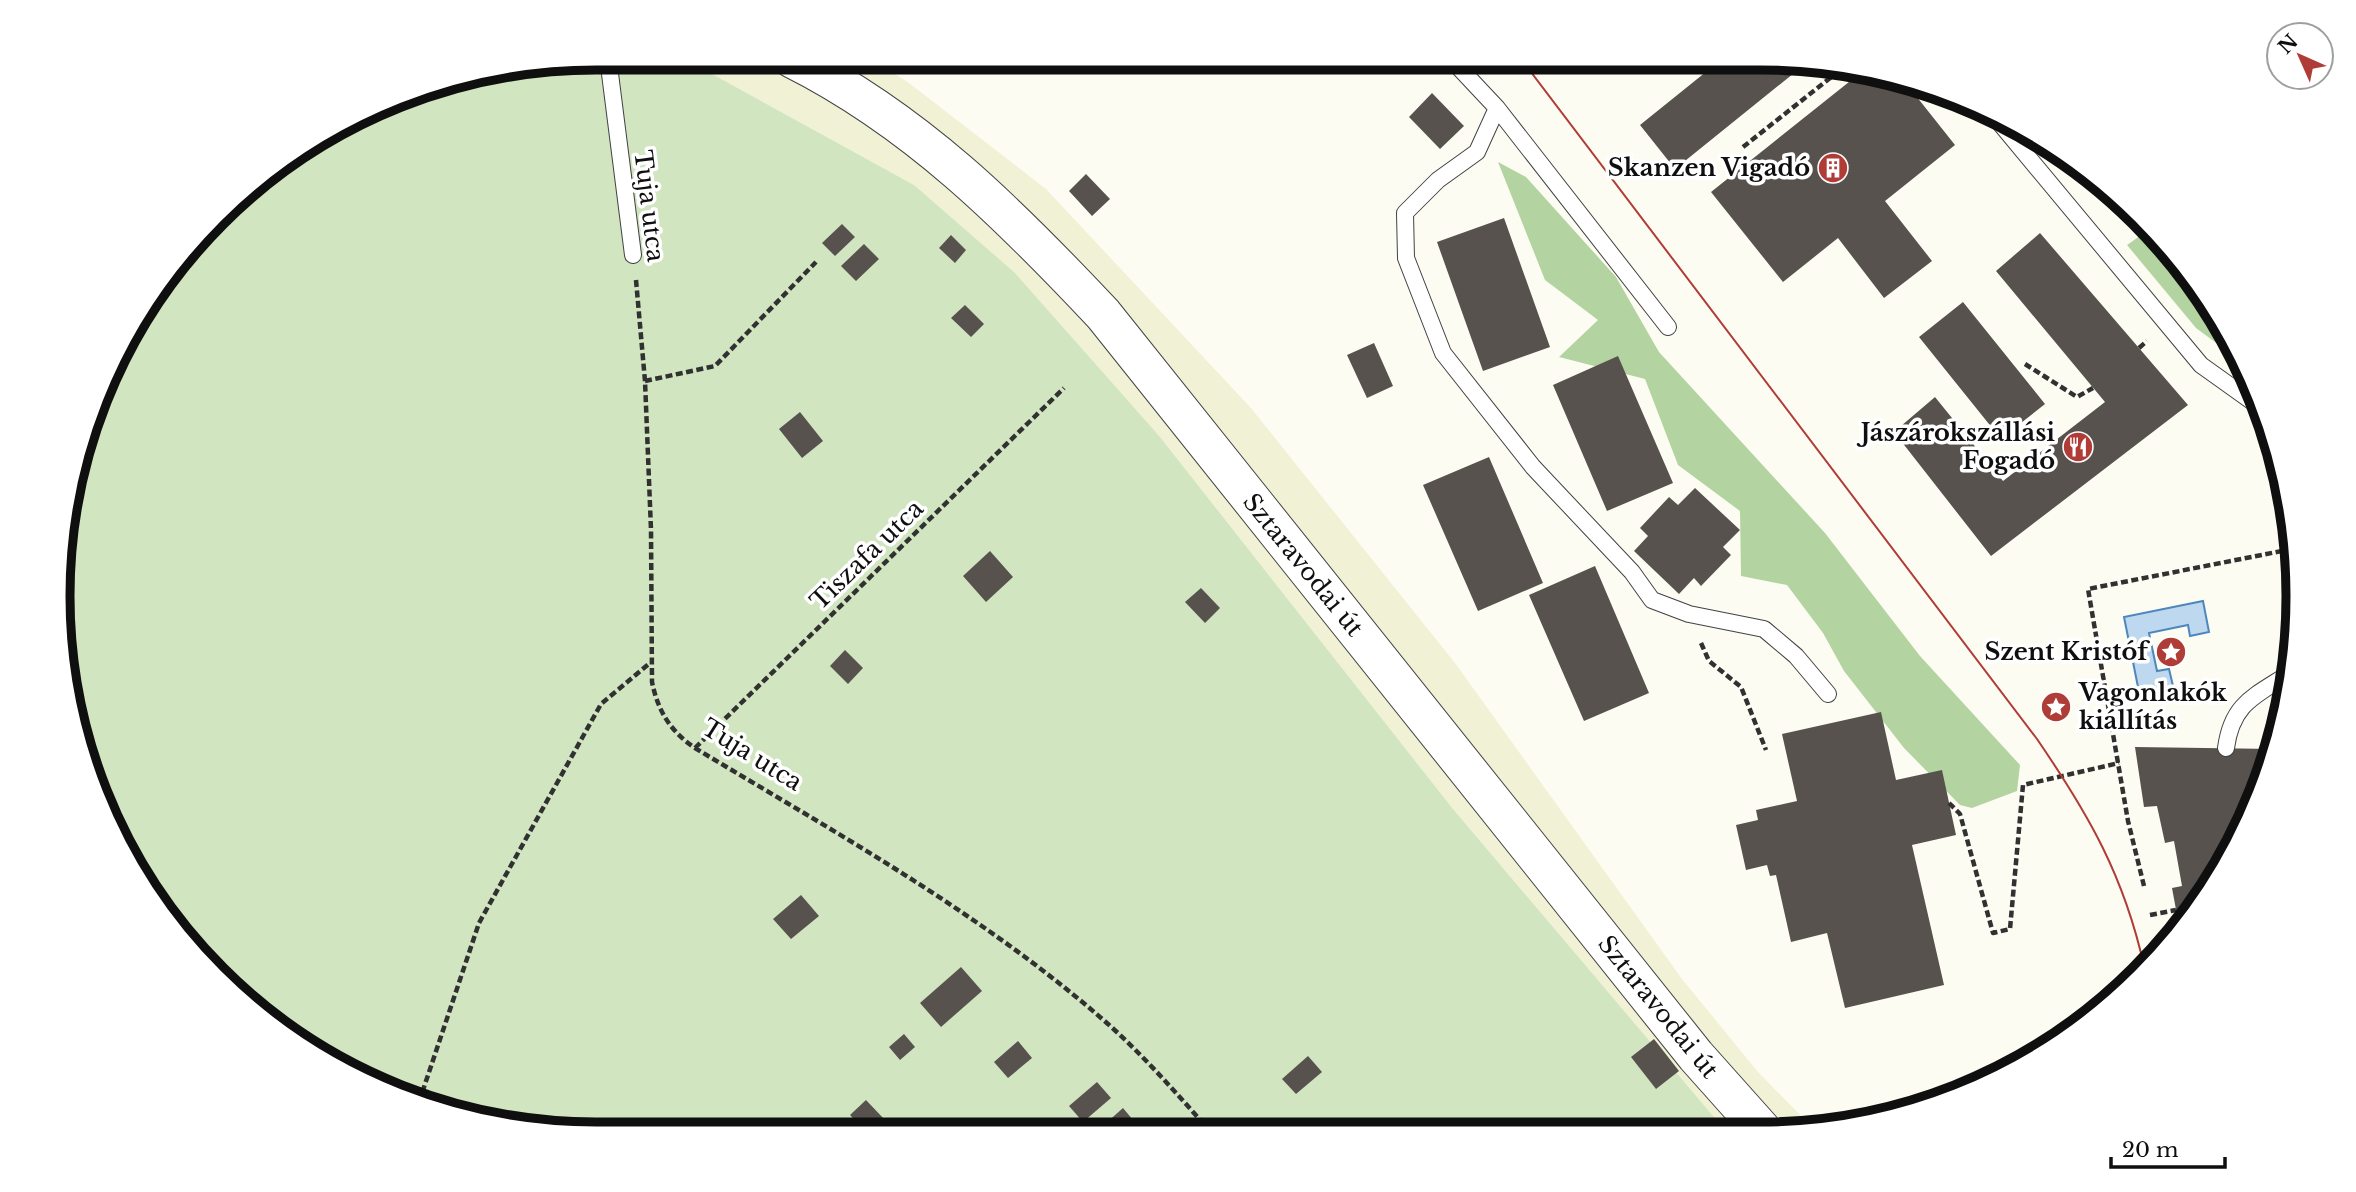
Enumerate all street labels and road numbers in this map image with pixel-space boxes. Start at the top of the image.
street label: Tuja utca [628,148,671,264]
street label: Sztaravodai út [1237,488,1370,642]
street label: Tiszafa utca [804,493,930,616]
street label: Tuja utca [697,712,808,797]
street label: Sztaravodai út [1592,930,1725,1084]

